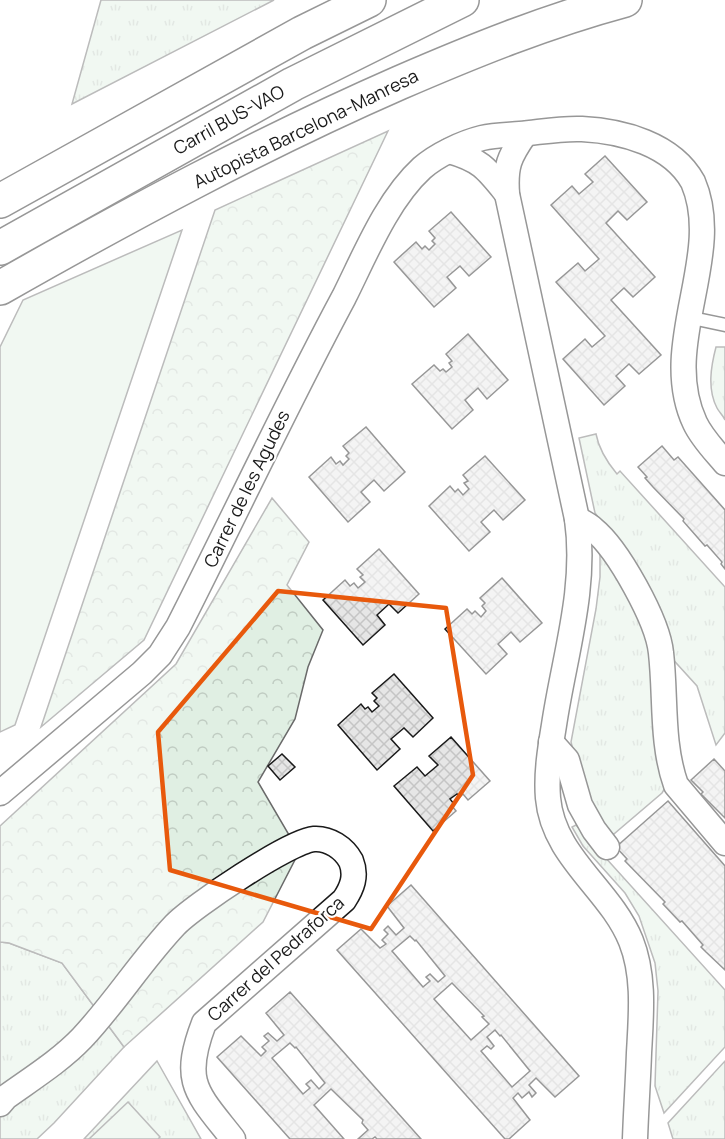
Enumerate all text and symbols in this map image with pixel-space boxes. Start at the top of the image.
street label: Autopista Barcelona-Manresa [189,63,422,193]
street label: Carril BUS-VAO [169,79,288,160]
street label: Carrer de les Agudes [198,406,295,571]
street label: Carrer del Pedraforca [202,890,349,1026]

